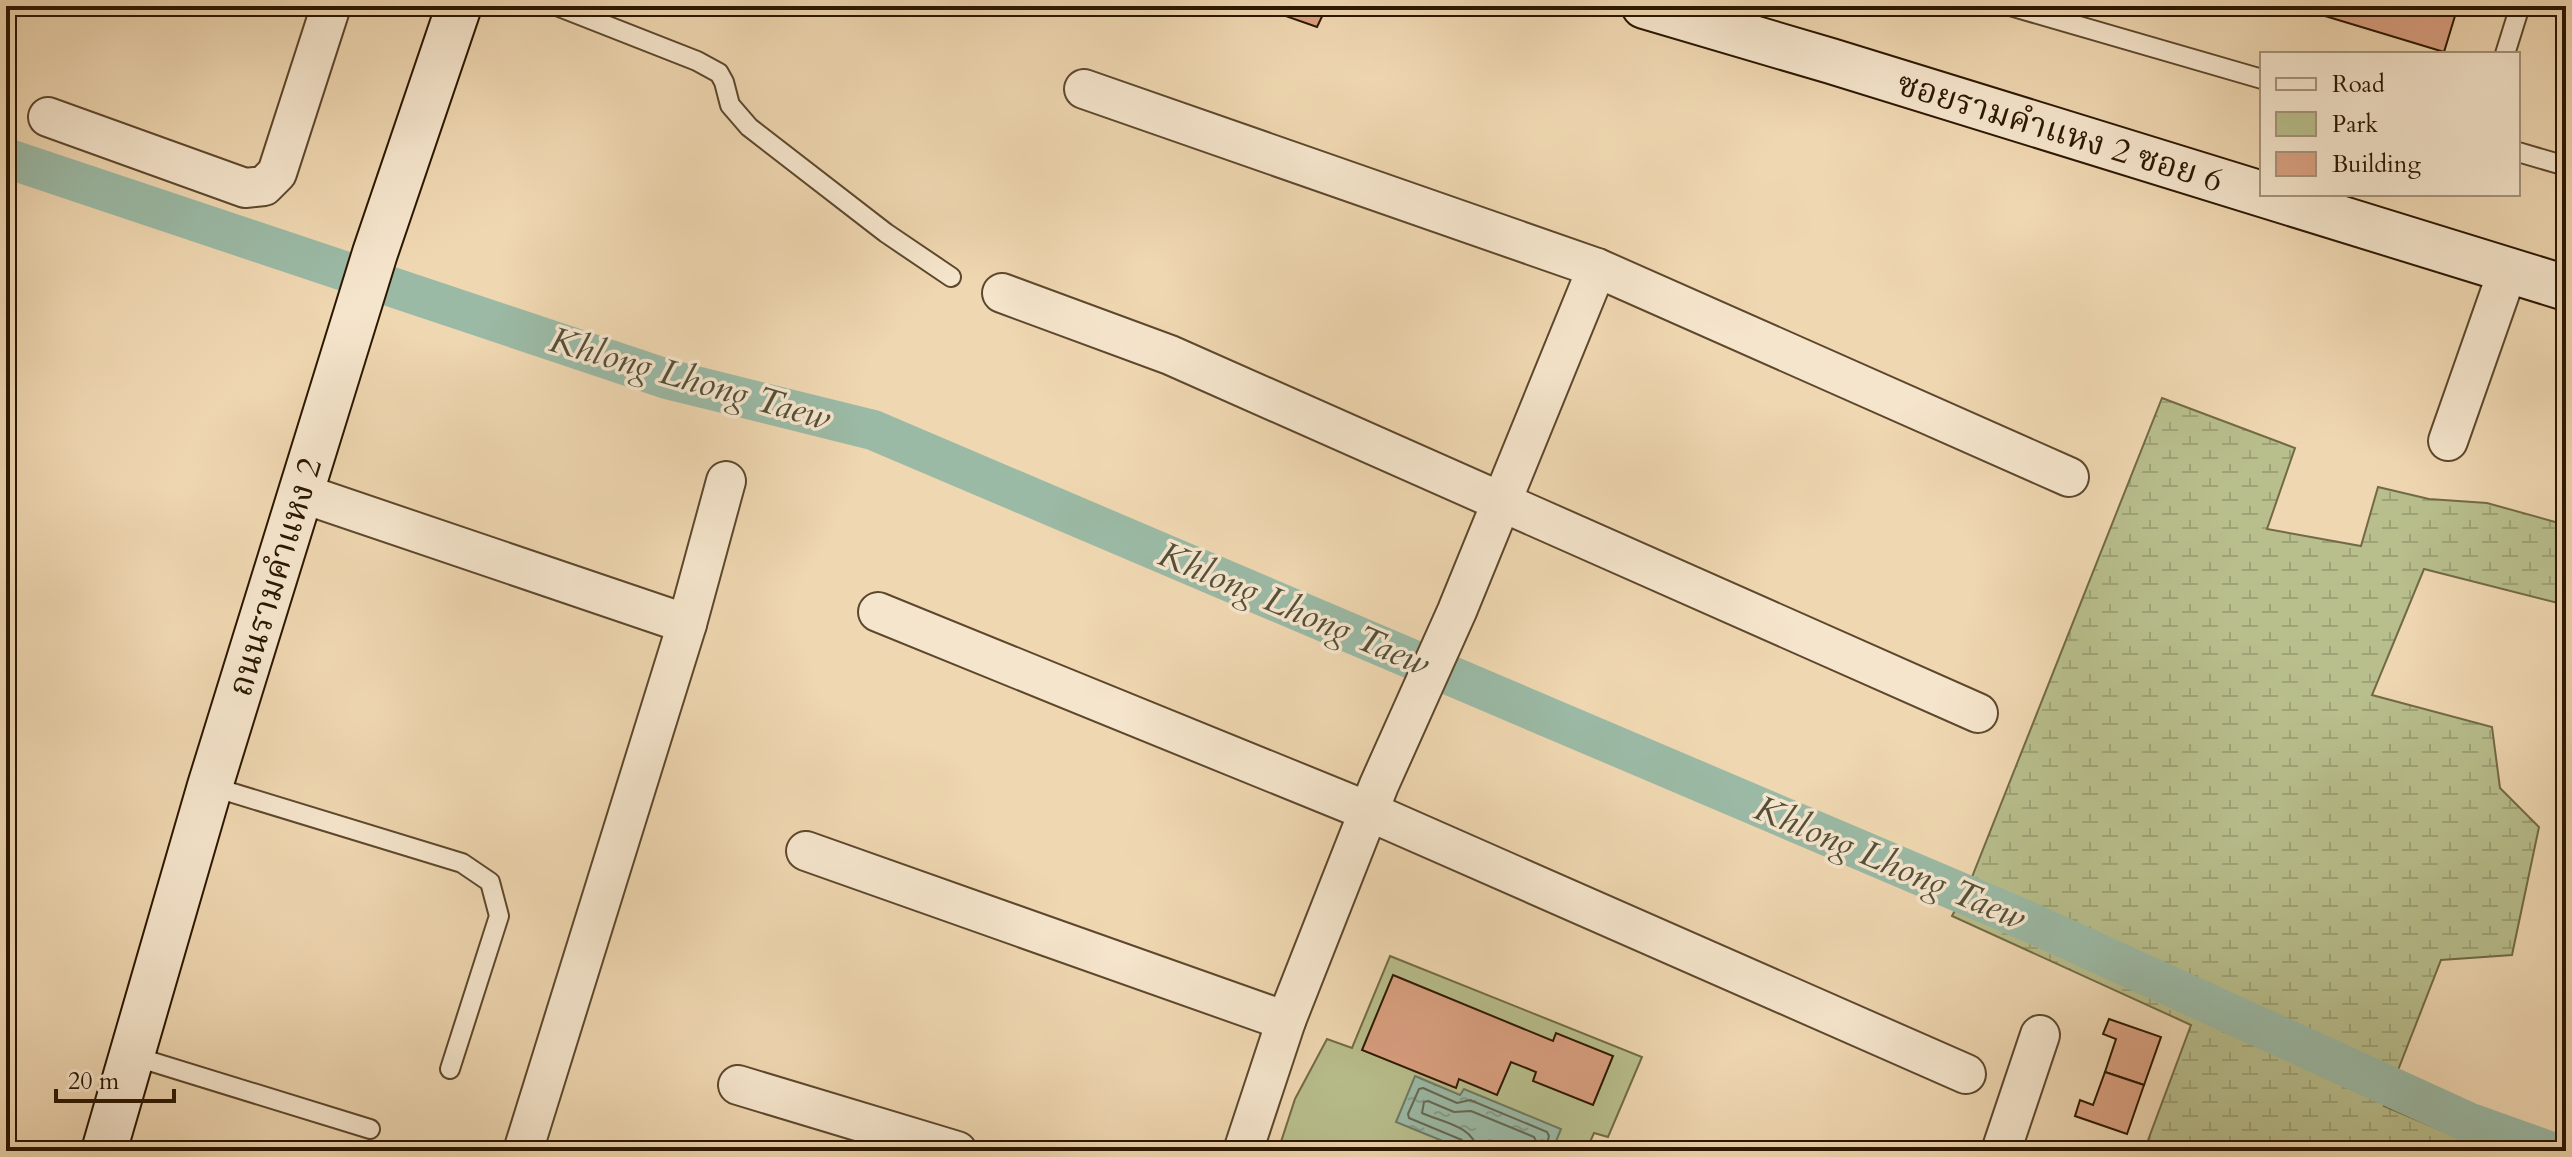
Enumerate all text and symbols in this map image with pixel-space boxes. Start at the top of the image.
legend [2260,52,2520,196]
street label: ซอยรามคำแหง 2 ซอย 6 [1892,61,2228,203]
text: Road [2332,68,2385,101]
text: Park [2332,108,2378,141]
text: Building [2332,148,2422,181]
water label: Khlong Lhong Taew [544,315,837,443]
street label: ถนนรามคำแหง 2 [217,452,333,702]
water label: Khlong Lhong Taew [1151,530,1438,689]
water label: Khlong Lhong Taew [1747,784,2034,943]
scale bar [56,1053,174,1103]
text: 20 m [68,1065,120,1098]

